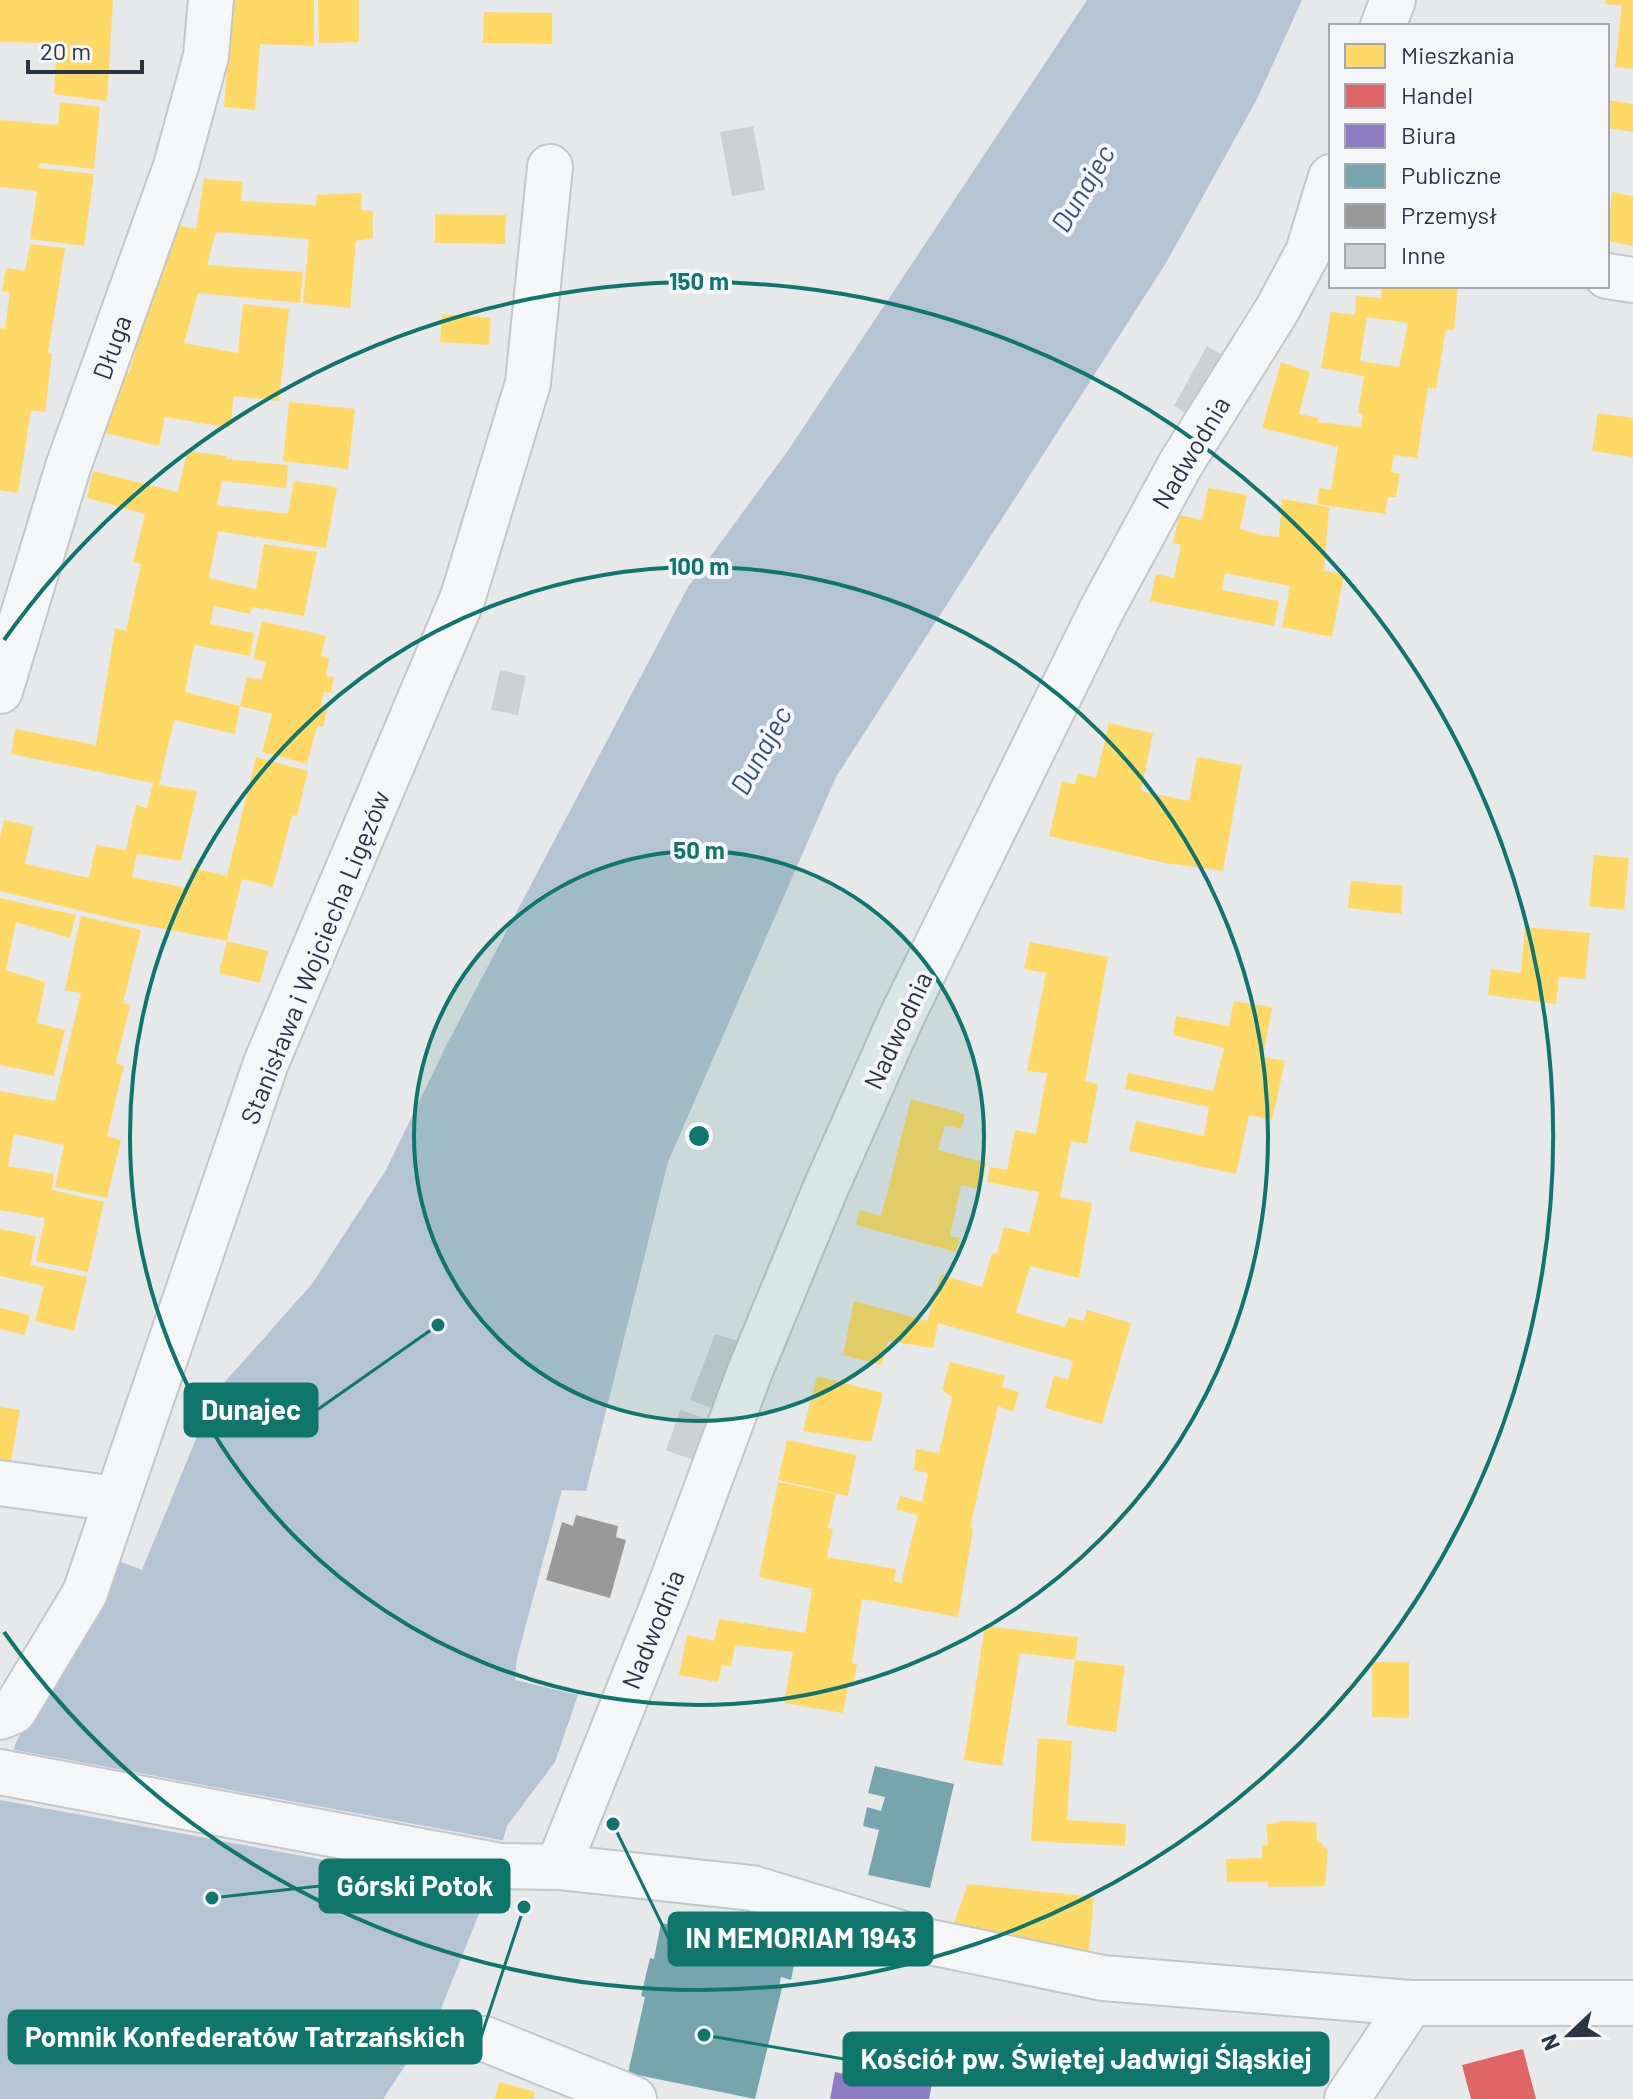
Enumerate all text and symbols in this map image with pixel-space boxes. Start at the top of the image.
scale bar [28,24,142,74]
legend [1329,24,1609,288]
text: 20 m [40,36,91,65]
text: Mieszkania [1401,40,1514,69]
text: Handel [1401,80,1473,109]
text: Biura [1401,120,1456,149]
water label: Dunajec [1043,138,1121,238]
text: Publiczne [1401,160,1502,189]
text: Przemysł [1401,200,1497,229]
text: Inne [1401,240,1446,269]
text: 150 m [669,266,729,295]
street label: Długa [85,311,137,383]
street label: Nadwodnia [1144,390,1236,514]
text: 100 m [669,551,729,580]
water label: Dunajec [722,700,798,800]
street label: Stanisława i Wojciecha Ligęzów [233,786,395,1128]
text: 50 m [673,835,725,864]
street label: Nadwodnia [856,967,938,1093]
centre of rings [685,1122,713,1150]
callout: Dunajec [185,1384,317,1436]
text: Dunajec [201,1392,301,1426]
street label: Nadwodnia [614,1565,690,1693]
callout: Górski Potok [320,1860,509,1912]
text: Górski Potok [337,1868,493,1902]
callout: IN MEMORIAM 1943 [669,1913,932,1965]
text: IN MEMORIAM 1943 [685,1920,917,1954]
north arrow [1529,1995,1609,2075]
callout: Pomnik Konfederatów Tatrzańskich [9,2011,481,2063]
text: Pomnik Konfederatów Tatrzańskich [25,2019,465,2053]
text: N [1535,2031,1564,2055]
callout: Kościół pw. Świętej Jadwigi Śląskiej [844,2033,1328,2085]
text: Kościół pw. Świętej Jadwigi Śląskiej [860,2041,1312,2075]

